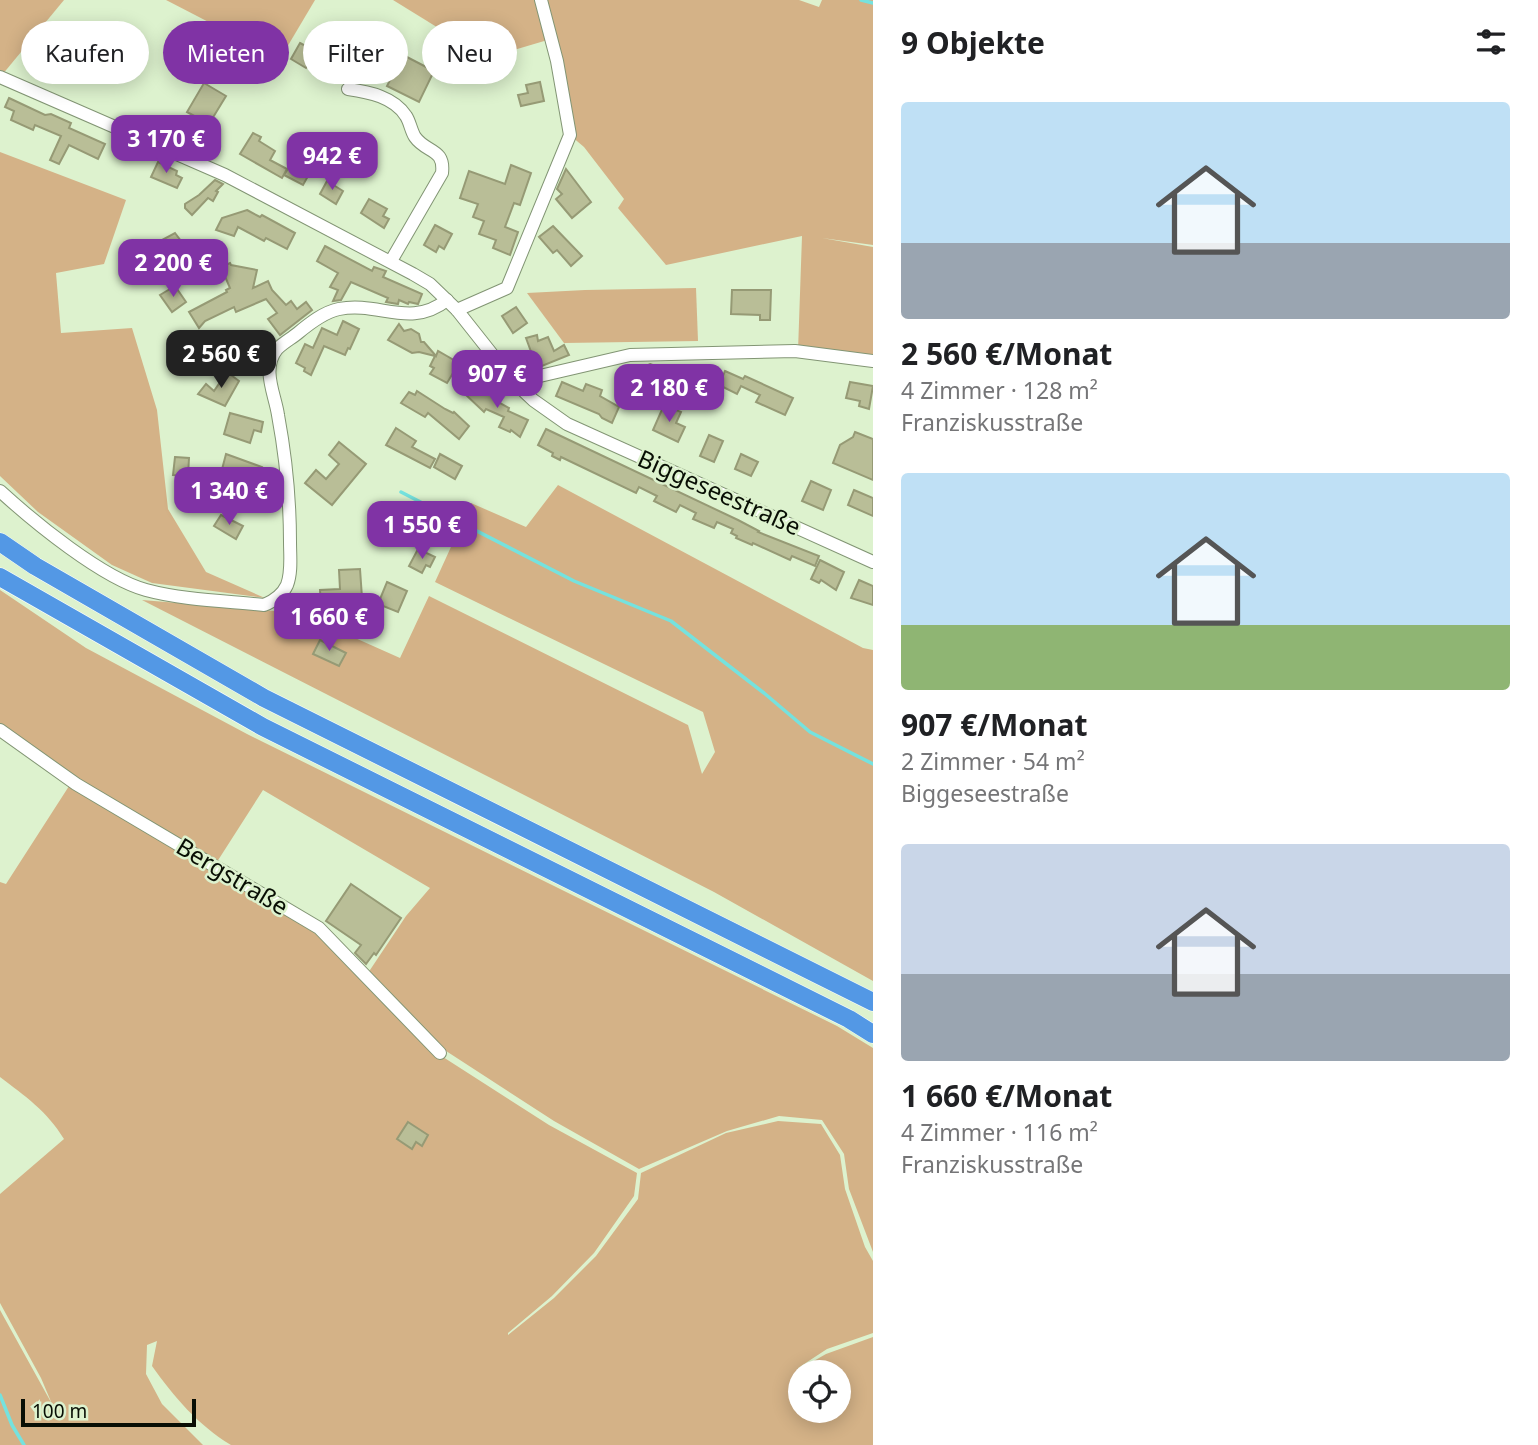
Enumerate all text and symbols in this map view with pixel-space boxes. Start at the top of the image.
chip: Kaufen [21,21,149,84]
chip: Mieten [163,21,289,84]
chip: Filter [303,21,408,84]
chip: Neu [422,21,517,84]
text: 9 Objekte [901,22,1045,63]
icon: filters [1472,23,1510,61]
pin: 3 170 € [101,116,231,175]
text: 3 170 € [127,122,205,154]
pin: 942 € [283,132,381,192]
text: 942 € [303,139,361,171]
icon: home [1143,147,1269,273]
pin: 2 200 € [108,240,238,299]
text: 2 200 € [134,246,212,278]
pin: 2 560 € [156,330,286,390]
text: 2 560 €/Monat [901,333,1112,374]
text: 2 560 € [182,337,260,369]
pin: 907 € [448,350,546,410]
text: 907 € [468,357,526,389]
pin: 2 180 € [604,364,734,424]
text: 2 180 € [630,371,708,403]
text: 4 Zimmer · 128 m² [901,374,1098,406]
text: Franziskusstraße [901,406,1083,438]
street label: Biggeseestraße [633,441,806,542]
pin: 1 340 € [164,468,294,527]
text: 1 340 € [190,474,268,506]
pin: 1 550 € [357,502,487,561]
text: 1 550 € [383,508,461,540]
icon: home [1143,518,1269,644]
pin: 1 660 € [264,594,394,653]
text: 1 660 € [290,600,368,632]
text: 907 €/Monat [901,704,1087,745]
text: 2 Zimmer · 54 m² [901,745,1085,777]
text: Biggeseestraße [901,777,1069,809]
street label: Bergstraße [171,829,295,922]
icon: home [1143,889,1269,1015]
text: 1 660 €/Monat [901,1075,1112,1116]
text: 4 Zimmer · 116 m² [901,1116,1098,1148]
text: Franziskusstraße [901,1148,1083,1180]
map controls [788,1360,851,1423]
button: locate [788,1360,851,1423]
scale bar [21,1396,196,1428]
text: 100 m [32,1398,87,1424]

